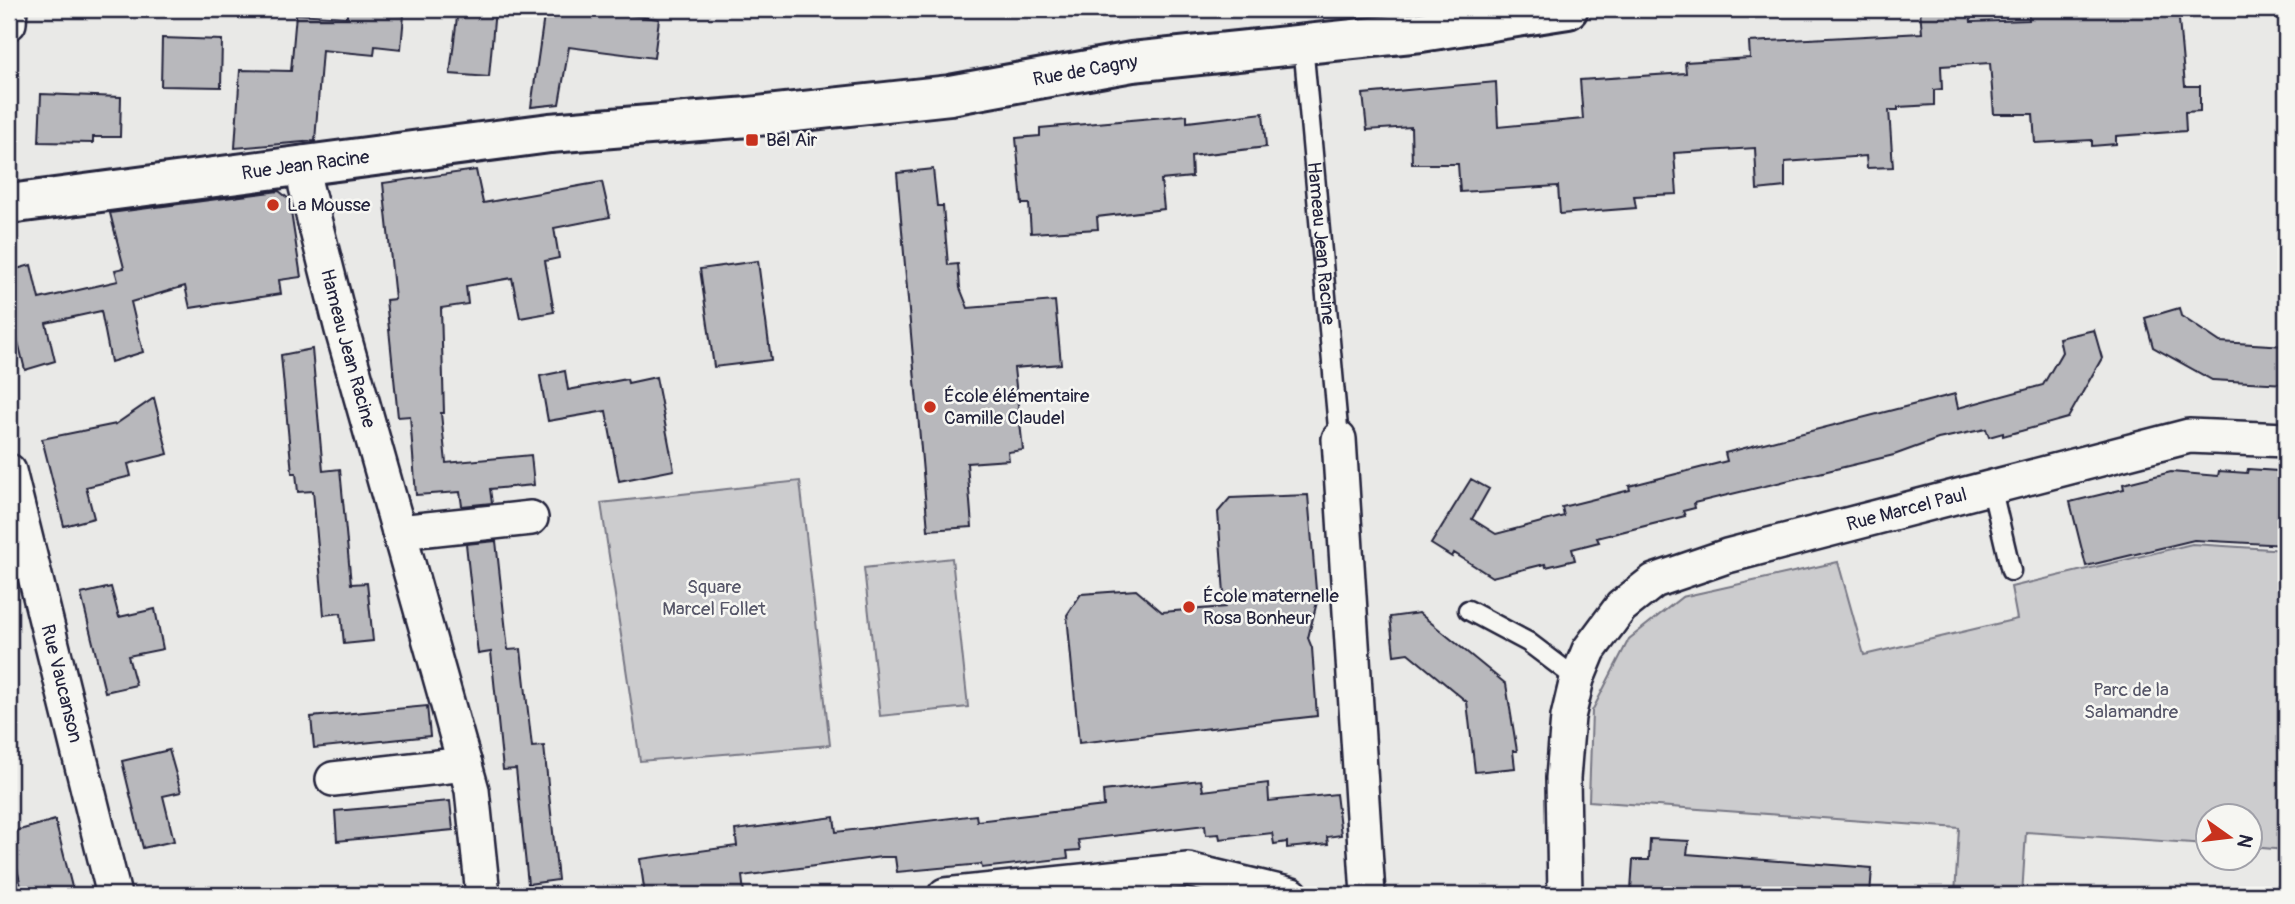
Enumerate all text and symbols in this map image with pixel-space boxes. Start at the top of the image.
street label: Rue de Cagny [1031,50,1139,92]
place label: Bel Air [766,128,817,152]
marker: Bel Air [744,132,760,148]
street label: Rue Jean Racine [240,145,371,185]
street label: Hameau Jean Racine [1302,161,1341,326]
place label: La Mousse [287,193,371,217]
marker: La Mousse [265,197,281,213]
street label: Hameau Jean Racine [315,266,381,431]
place label: École élémentaire Camille Claudel [944,384,1090,430]
marker: École élémentaire Camille Claudel [922,399,938,415]
street label: Rue Marcel Paul [1844,482,1969,536]
park label: Square Marcel Follet [662,575,766,621]
place label: École maternelle Rosa Bonheur [1203,584,1340,630]
marker: École maternelle Rosa Bonheur [1181,599,1197,615]
street label: Rue Vaucanson [35,622,88,745]
park label: Parc de la Salamandre [2084,678,2179,724]
north arrow [2194,802,2264,872]
text: N [2231,832,2258,850]

